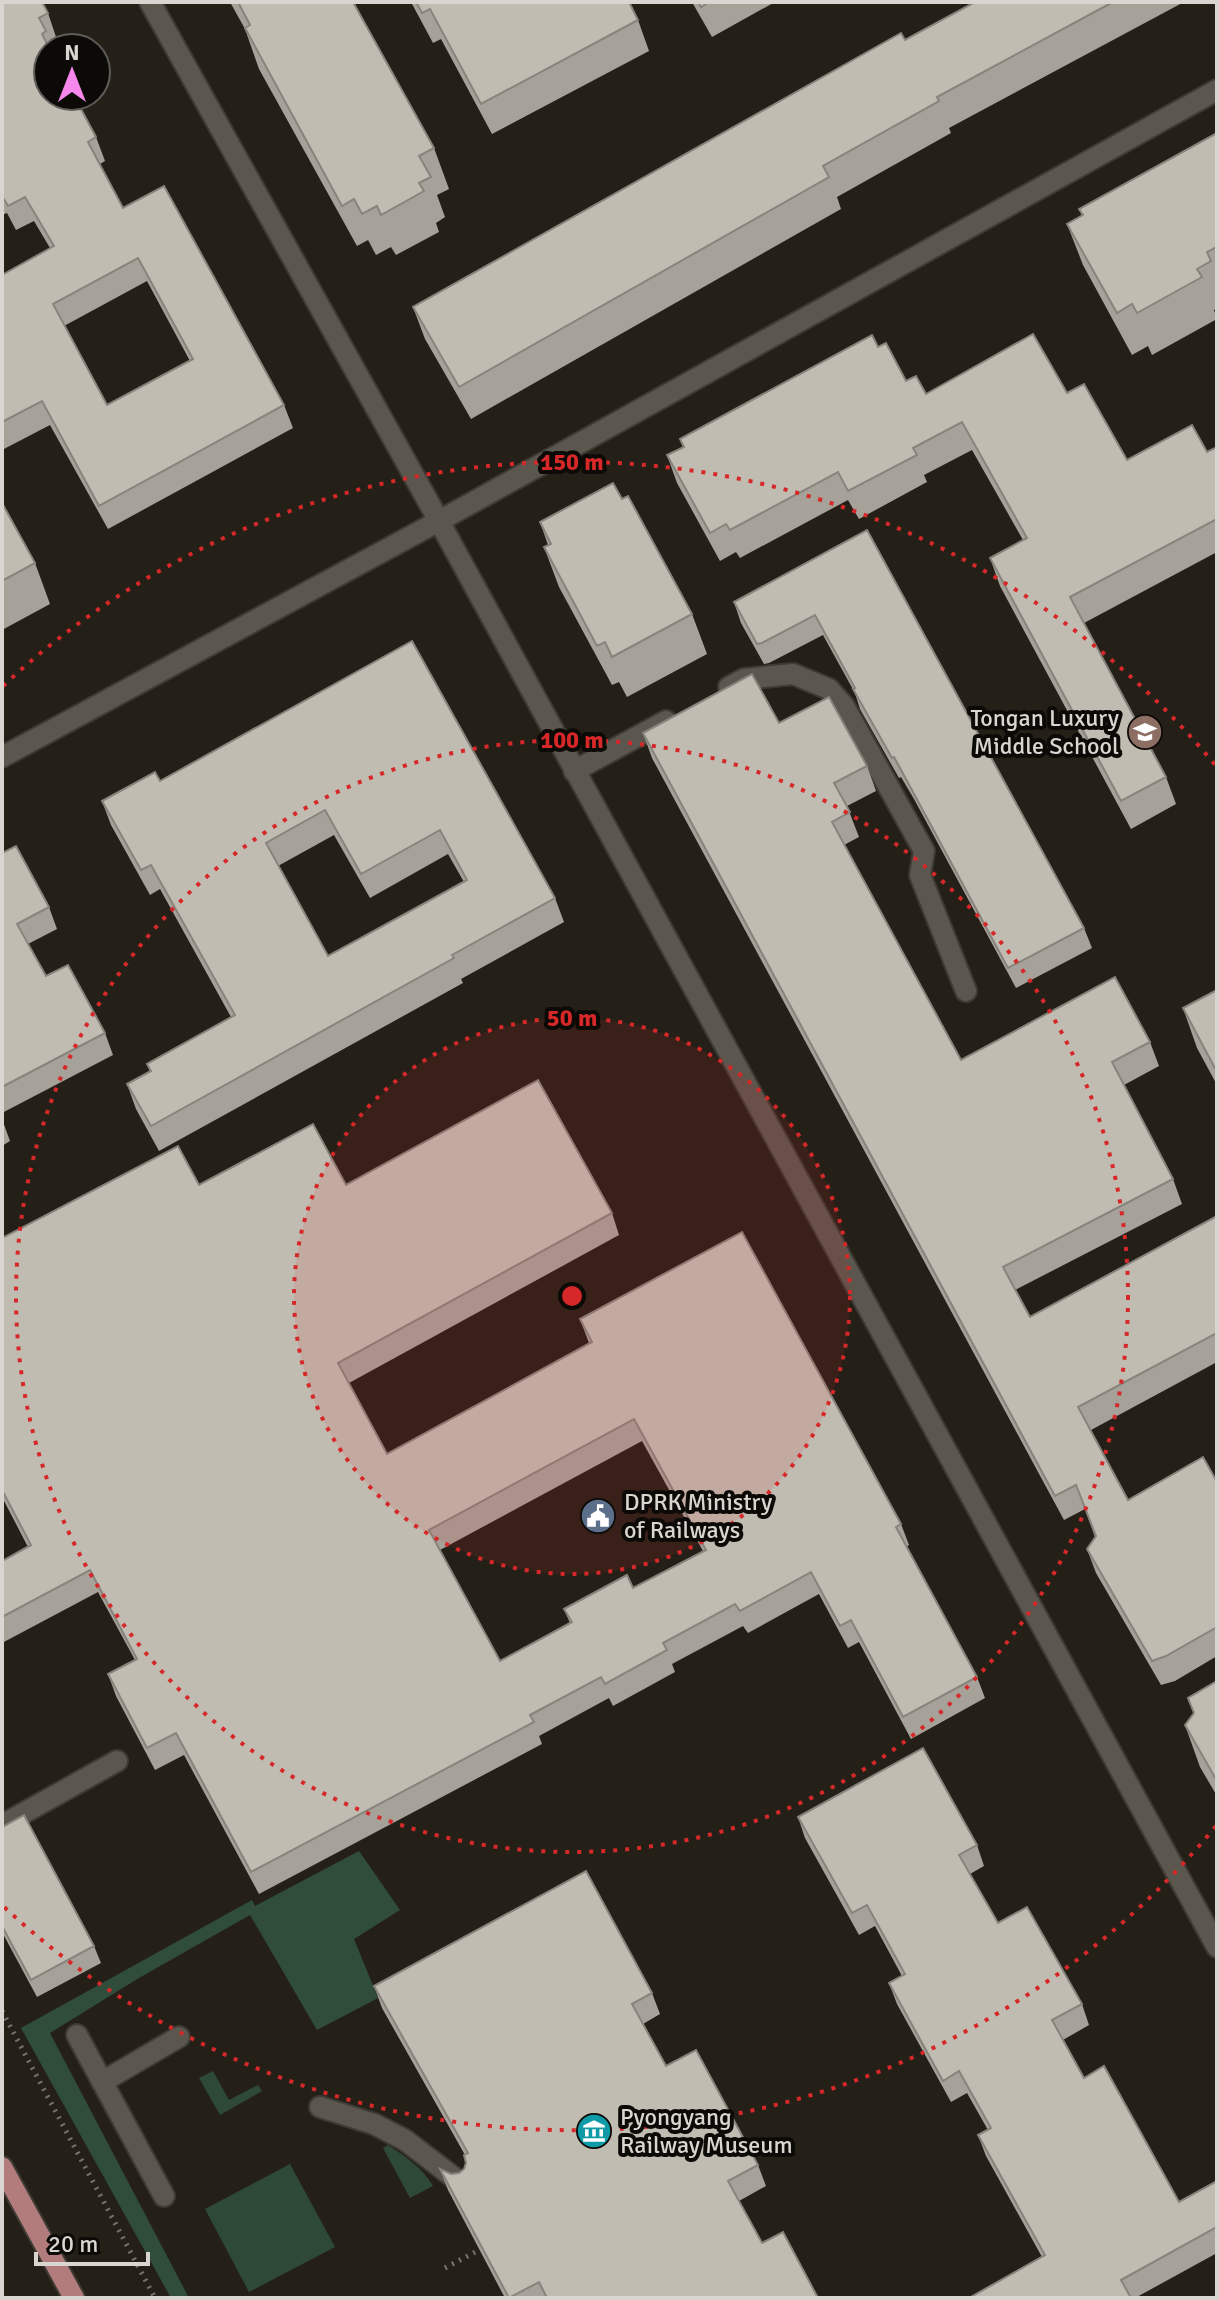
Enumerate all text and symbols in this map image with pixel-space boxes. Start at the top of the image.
north arrow [32,32,112,112]
text: N [64,39,80,66]
text: 150 m [540,447,604,477]
place label: Tongan Luxury Middle School [970,703,1119,761]
school or university icon: Tongan Luxury Middle School [1126,713,1164,751]
text: 100 m [540,725,604,755]
text: 50 m [547,1003,597,1033]
centre of rings [558,1282,586,1310]
place label: DPRK Ministry of Railways [624,1487,772,1545]
public building icon: DPRK Ministry of Railways [579,1497,617,1535]
place label: Pyongyang Railway Museum [620,2102,793,2160]
museum icon: Pyongyang Railway Museum [575,2112,613,2150]
scale bar [36,2216,148,2266]
text: 20 m [48,2229,98,2259]

